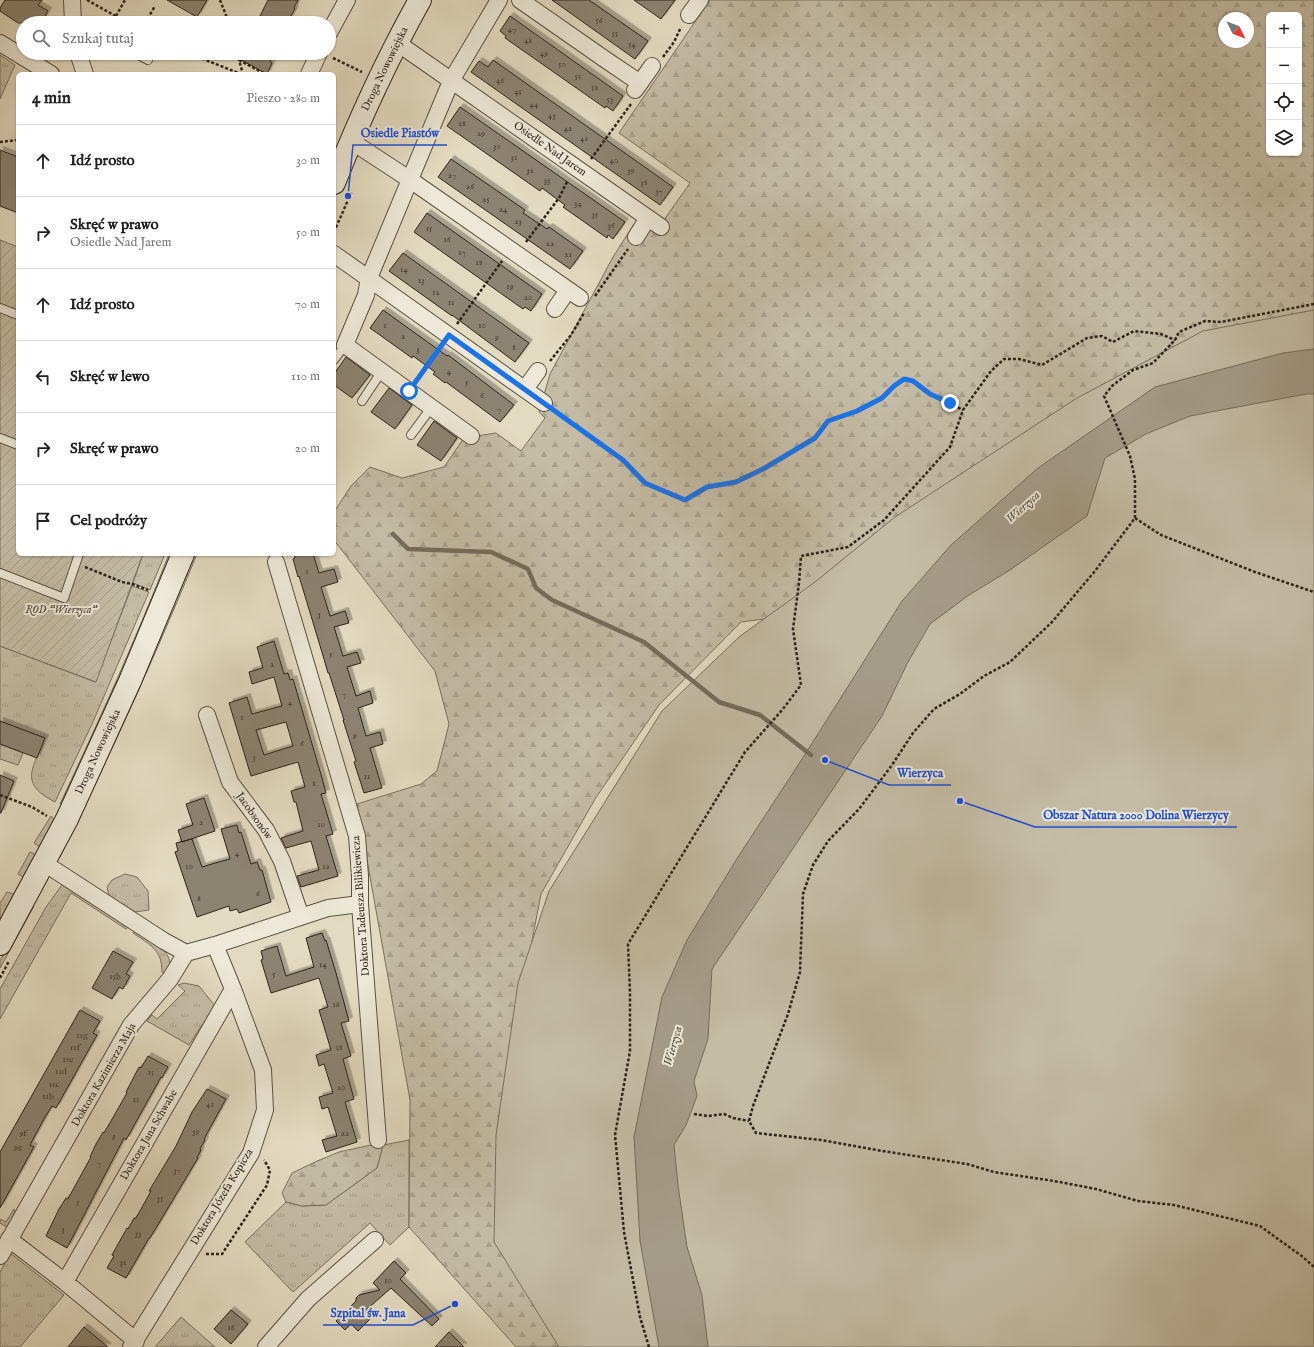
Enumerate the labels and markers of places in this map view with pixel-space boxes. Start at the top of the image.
callout: Osiedle Piastów [353,121,447,145]
callout: Wierzyca [889,761,951,785]
callout: Obszar Natura 2000 Dolina Wierzycy [1035,803,1237,827]
callout: Szpital św. Jana [323,1301,413,1325]

